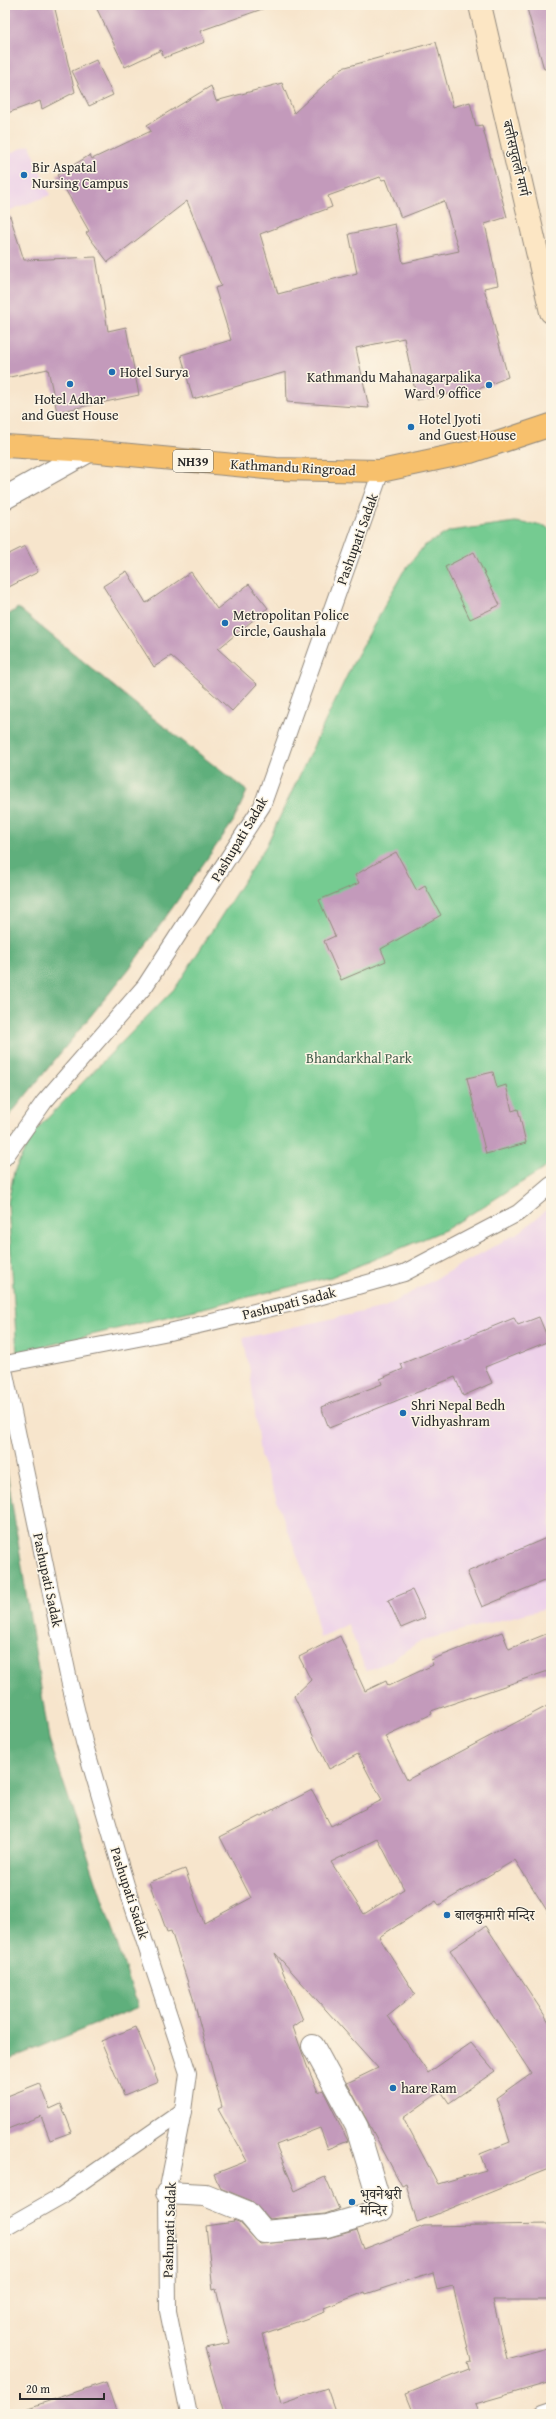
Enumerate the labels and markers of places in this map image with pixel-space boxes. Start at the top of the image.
place label: Bir Aspatal Nursing Campus [32,157,128,193]
marker: Bir Aspatal Nursing Campus [19,170,29,180]
place label: Hotel Surya [120,362,189,382]
marker: Hotel Surya [107,367,117,377]
place label: Kathmandu Mahanagarpalika Ward 9 office [307,367,481,403]
marker: Hotel Adhar and Guest House [65,379,75,389]
marker: Kathmandu Mahanagarpalika Ward 9 office [484,380,494,390]
place label: Hotel Adhar and Guest House [21,389,119,425]
place label: Hotel Jyoti and Guest House [419,409,517,445]
marker: Hotel Jyoti and Guest House [406,422,416,432]
place label: Metropolitan Police Circle, Gaushala [233,605,349,641]
marker: Metropolitan Police Circle, Gaushala [220,618,230,628]
place label: Shri Nepal Bedh Vidhyashram [411,1395,505,1431]
marker: Shri Nepal Bedh Vidhyashram [398,1408,408,1418]
place label: बालकुमारी मन्दिर [454,1905,535,1925]
marker: बालकुमारी मन्दिर [442,1910,452,1920]
place label: hare Ram [401,2078,457,2098]
marker: hare Ram [388,2083,398,2093]
place label: भुवनेश्वरी मन्दिर [359,2184,402,2220]
marker: भुवनेश्वरी मन्दिर [347,2197,357,2207]

